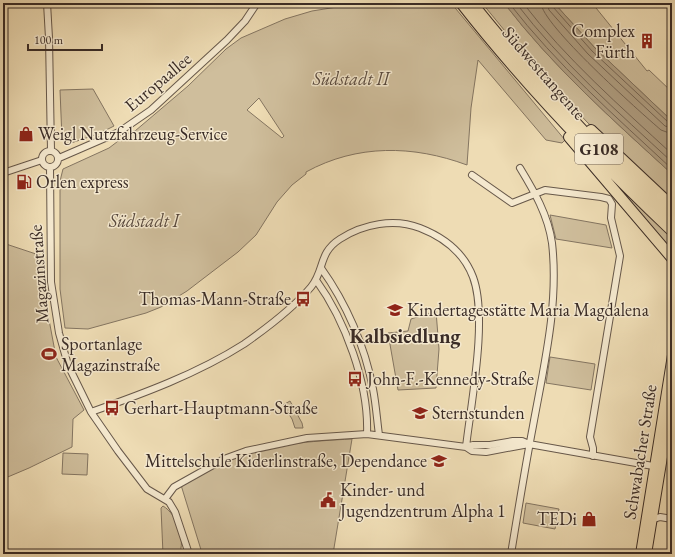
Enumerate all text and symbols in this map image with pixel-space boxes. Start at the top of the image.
place label: Complex Fürth [571,19,635,63]
street label: Südwesttangente [497,21,591,124]
scale bar [28,26,102,52]
text: 100 m [34,32,64,48]
building icon: Complex Fürth [638,32,656,50]
street label: Europaallee [119,47,196,116]
park label: Südstadt II [312,67,392,90]
place label: Weigl Nutzfahrzeug-Service [38,122,228,145]
shop icon: Weigl Nutzfahrzeug-Service [17,125,35,143]
road number: G108 [575,134,623,164]
place label: Orlen express [36,170,129,193]
fuel station icon: Orlen express [15,173,33,191]
park label: Südstadt I [108,209,182,232]
street label: Magazinstraße [24,224,53,324]
place label: Thomas-Mann-Straße [139,287,291,310]
bus stop icon: Thomas-Mann-Straße [294,290,312,308]
place label: Kindertagesstätte Maria Magdalena [407,298,650,321]
school or university icon: Kindertagesstätte Maria Magdalena [386,301,404,319]
district label: Kalbsiedlung [350,323,461,349]
place label: Sportanlage Magazinstraße [61,332,160,376]
sports icon: Sportanlage Magazinstraße [40,345,58,363]
place label: John-F.-Kennedy-Straße [365,367,534,390]
bus stop icon: John-F.-Kennedy-Straße [346,370,364,388]
street label: Schwabacher Straße [617,383,662,521]
place label: Gerhart-Hauptmann-Straße [124,396,318,419]
bus stop icon: Gerhart-Hauptmann-Straße [103,399,121,417]
place label: Sternstunden [432,401,525,424]
school or university icon: Sternstunden [411,404,429,422]
place label: Mittelschule Kiderlinstraße, Dependance [145,449,427,472]
school or university icon: Mittelschule Kiderlinstraße, Dependance [430,452,448,470]
place label: Kinder- und Jugendzentrum Alpha 1 [338,478,506,522]
public building icon: Kinder- und Jugendzentrum Alpha 1 [319,491,337,509]
place label: TEDi [537,507,578,530]
shop icon: TEDi [580,510,598,528]

